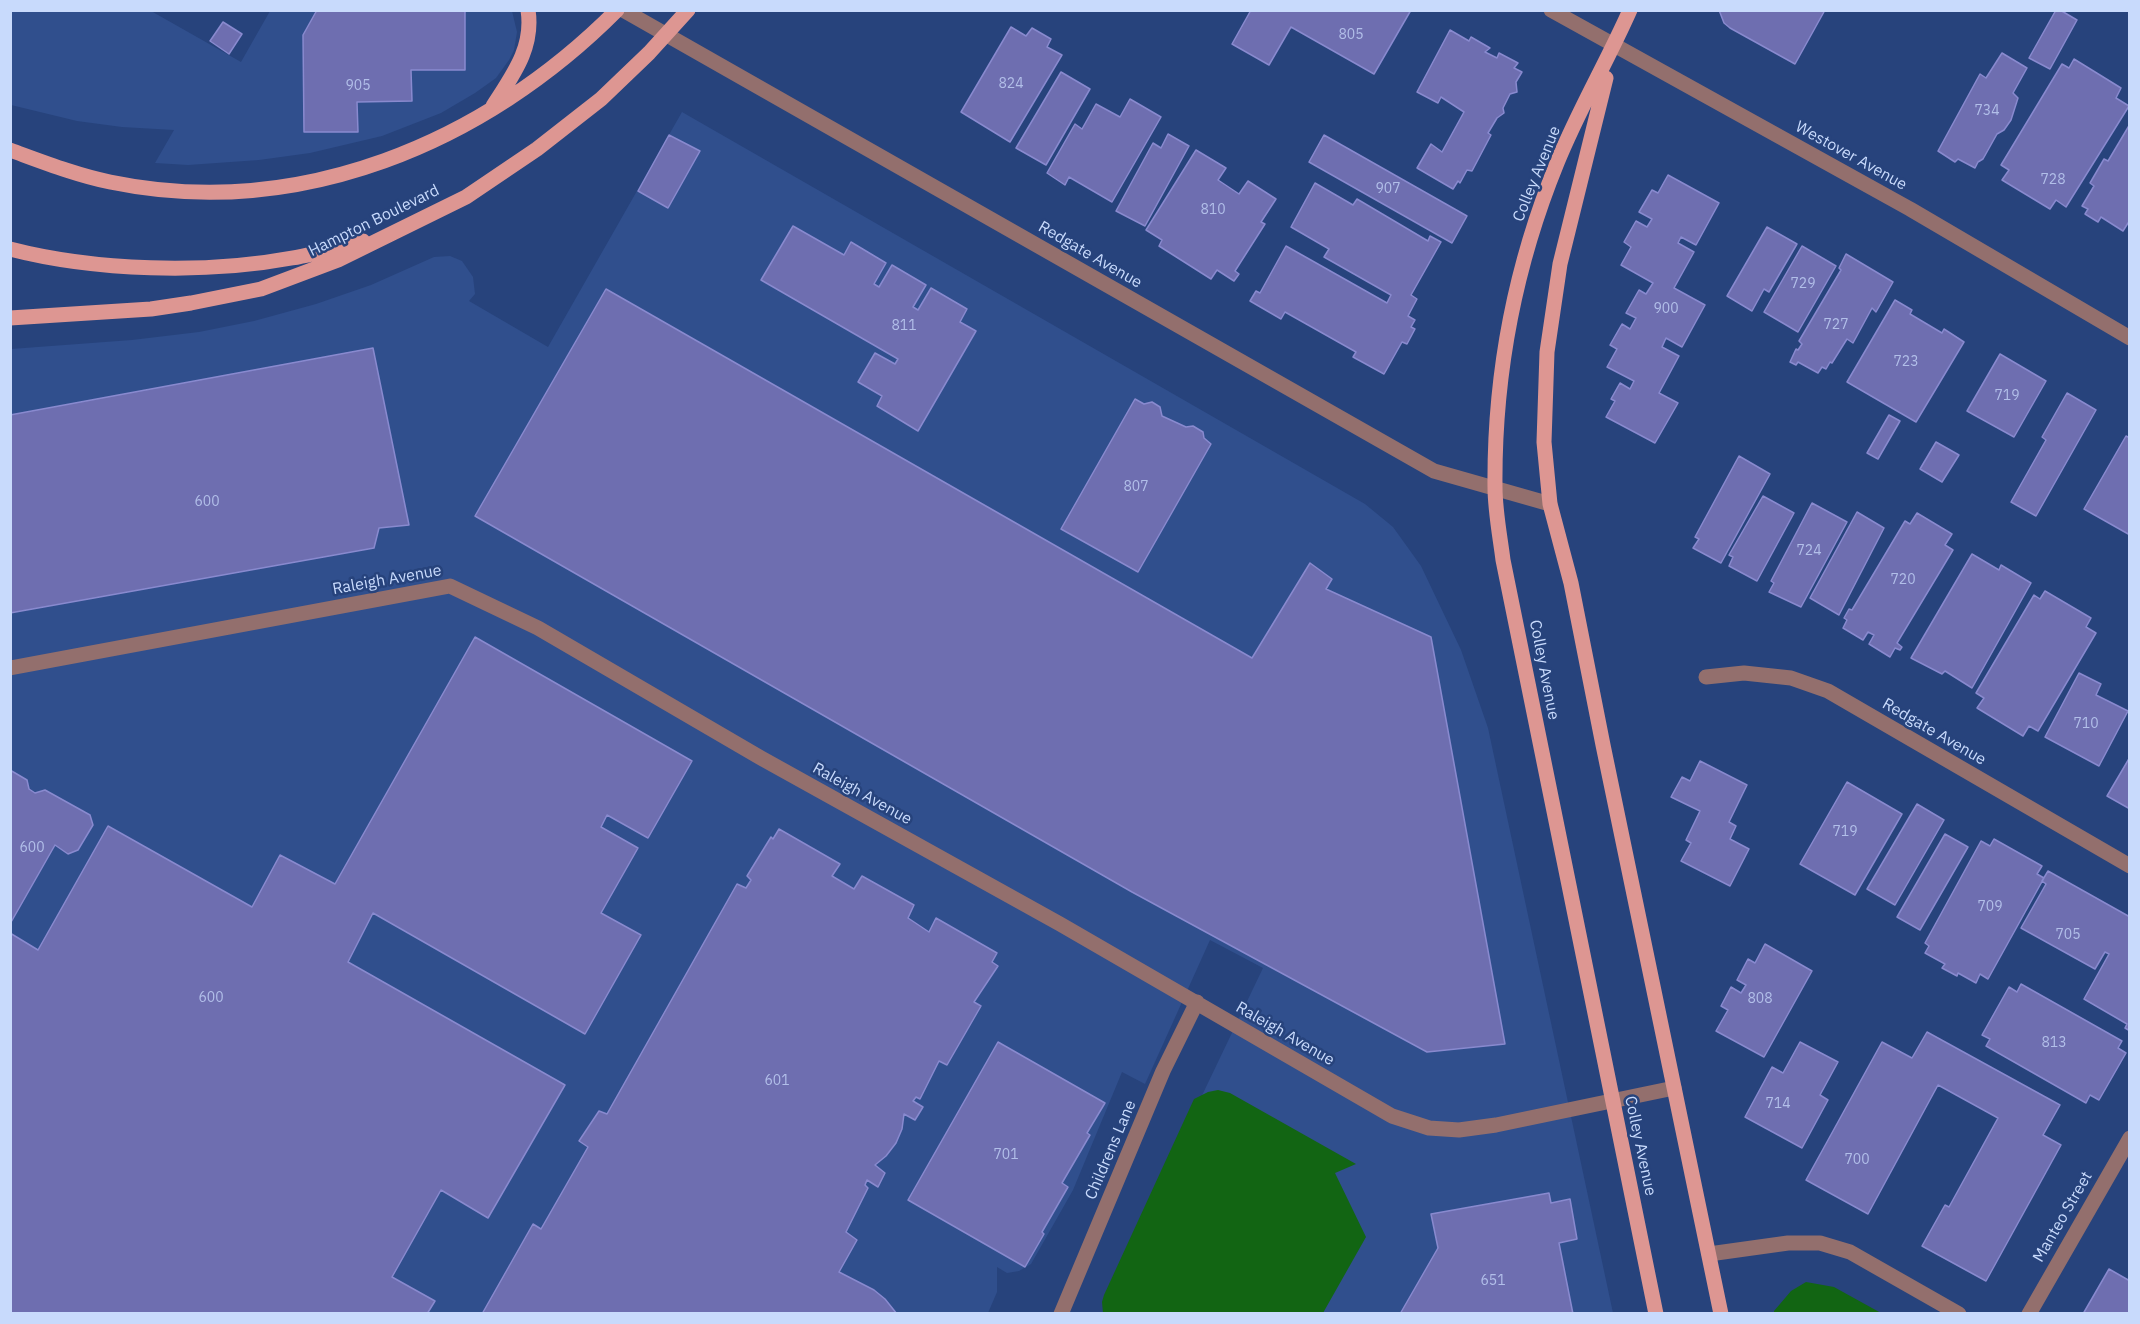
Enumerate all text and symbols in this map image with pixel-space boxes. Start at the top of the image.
house number: 805 [1338,27,1364,43]
house number: 824 [998,76,1024,92]
house number: 905 [345,78,371,94]
house number: 734 [1974,103,2000,119]
street label: Westover Avenue [1792,117,1910,195]
street label: Colley Avenue [1509,123,1565,225]
house number: 728 [2040,172,2066,188]
street label: Hampton Boulevard [305,181,443,261]
house number: 907 [1375,181,1401,197]
house number: 810 [1200,202,1226,218]
street label: Redgate Avenue [1035,218,1145,292]
house number: 729 [1790,276,1816,292]
house number: 900 [1653,301,1679,317]
house number: 727 [1823,317,1849,333]
house number: 811 [891,318,917,334]
house number: 723 [1893,354,1919,370]
house number: 719 [1994,388,2020,404]
house number: 807 [1123,479,1149,495]
house number: 600 [194,494,220,510]
house number: 724 [1796,543,1822,559]
street label: Raleigh Avenue [331,561,443,599]
house number: 720 [1890,572,1916,588]
street label: Colley Avenue [1525,618,1563,722]
street label: Redgate Avenue [1879,695,1989,769]
house number: 710 [2073,716,2099,732]
street label: Raleigh Avenue [809,759,915,829]
house number: 719 [1832,824,1858,840]
house number: 600 [19,840,45,856]
house number: 709 [1977,899,2003,915]
house number: 705 [2055,927,2081,943]
house number: 600 [198,990,224,1006]
house number: 808 [1747,991,1773,1007]
street label: Raleigh Avenue [1232,998,1338,1070]
house number: 813 [2041,1035,2067,1051]
house number: 601 [764,1073,790,1089]
street label: Colley Avenue [1620,1094,1660,1198]
house number: 714 [1765,1096,1791,1112]
street label: Childrens Lane [1081,1097,1141,1203]
house number: 701 [993,1147,1019,1163]
house number: 700 [1844,1152,1870,1168]
street label: Manteo Street [2029,1168,2097,1266]
house number: 651 [1480,1273,1506,1289]

